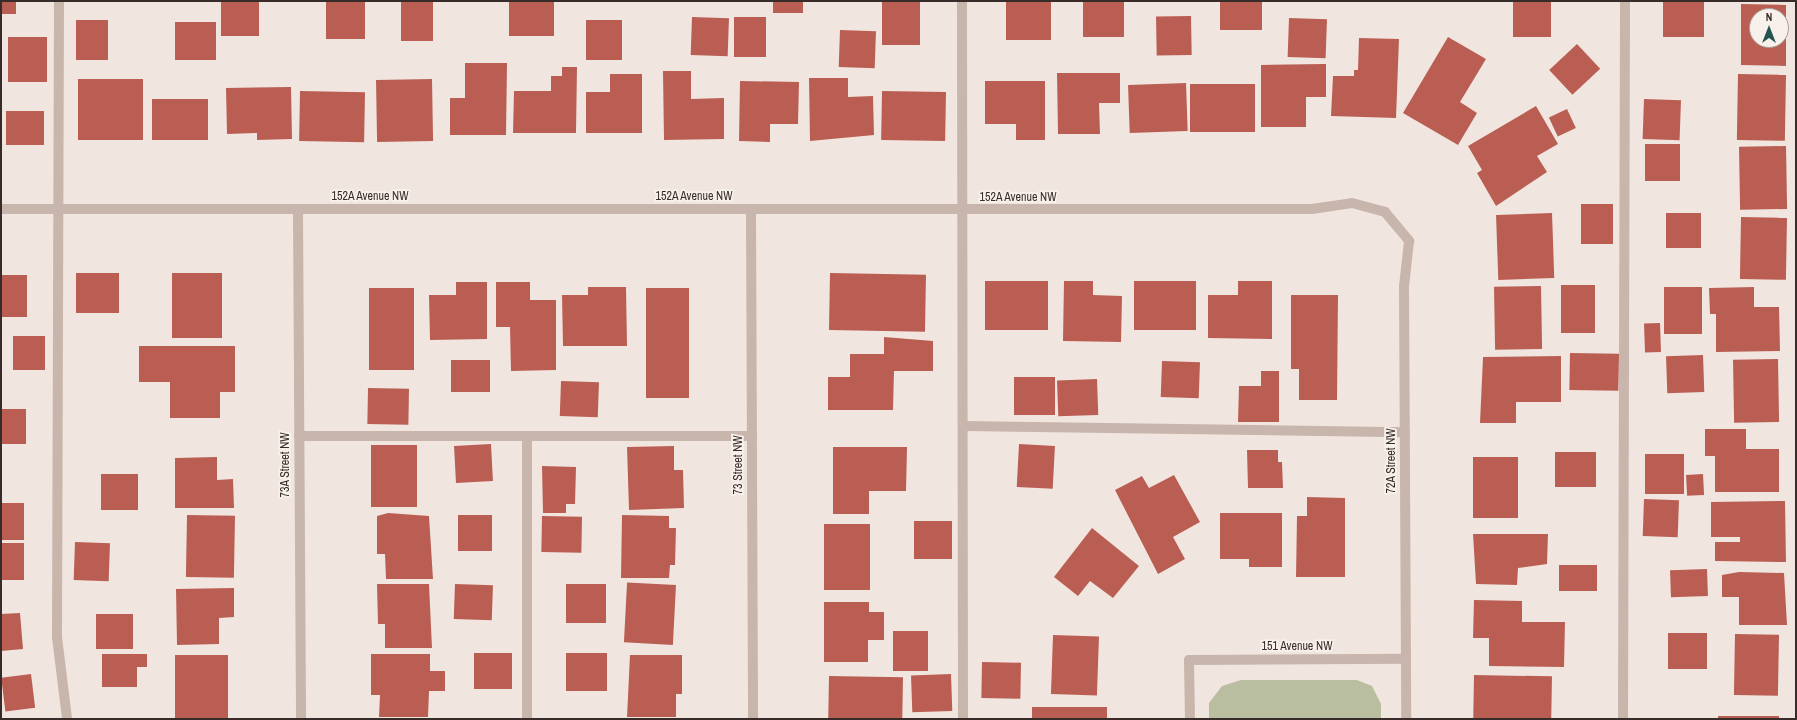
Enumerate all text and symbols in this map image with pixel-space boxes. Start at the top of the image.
north arrow [1749,8,1789,48]
text: N [1766,10,1772,24]
street label: 152A Avenue NW [331,190,409,204]
street label: 152A Avenue NW [655,190,733,204]
street label: 152A Avenue NW [979,191,1057,205]
street label: 72A Street NW [1385,428,1399,494]
street label: 73A Street NW [279,432,293,498]
street label: 73 Street NW [732,435,746,495]
street label: 151 Avenue NW [1261,640,1333,654]

